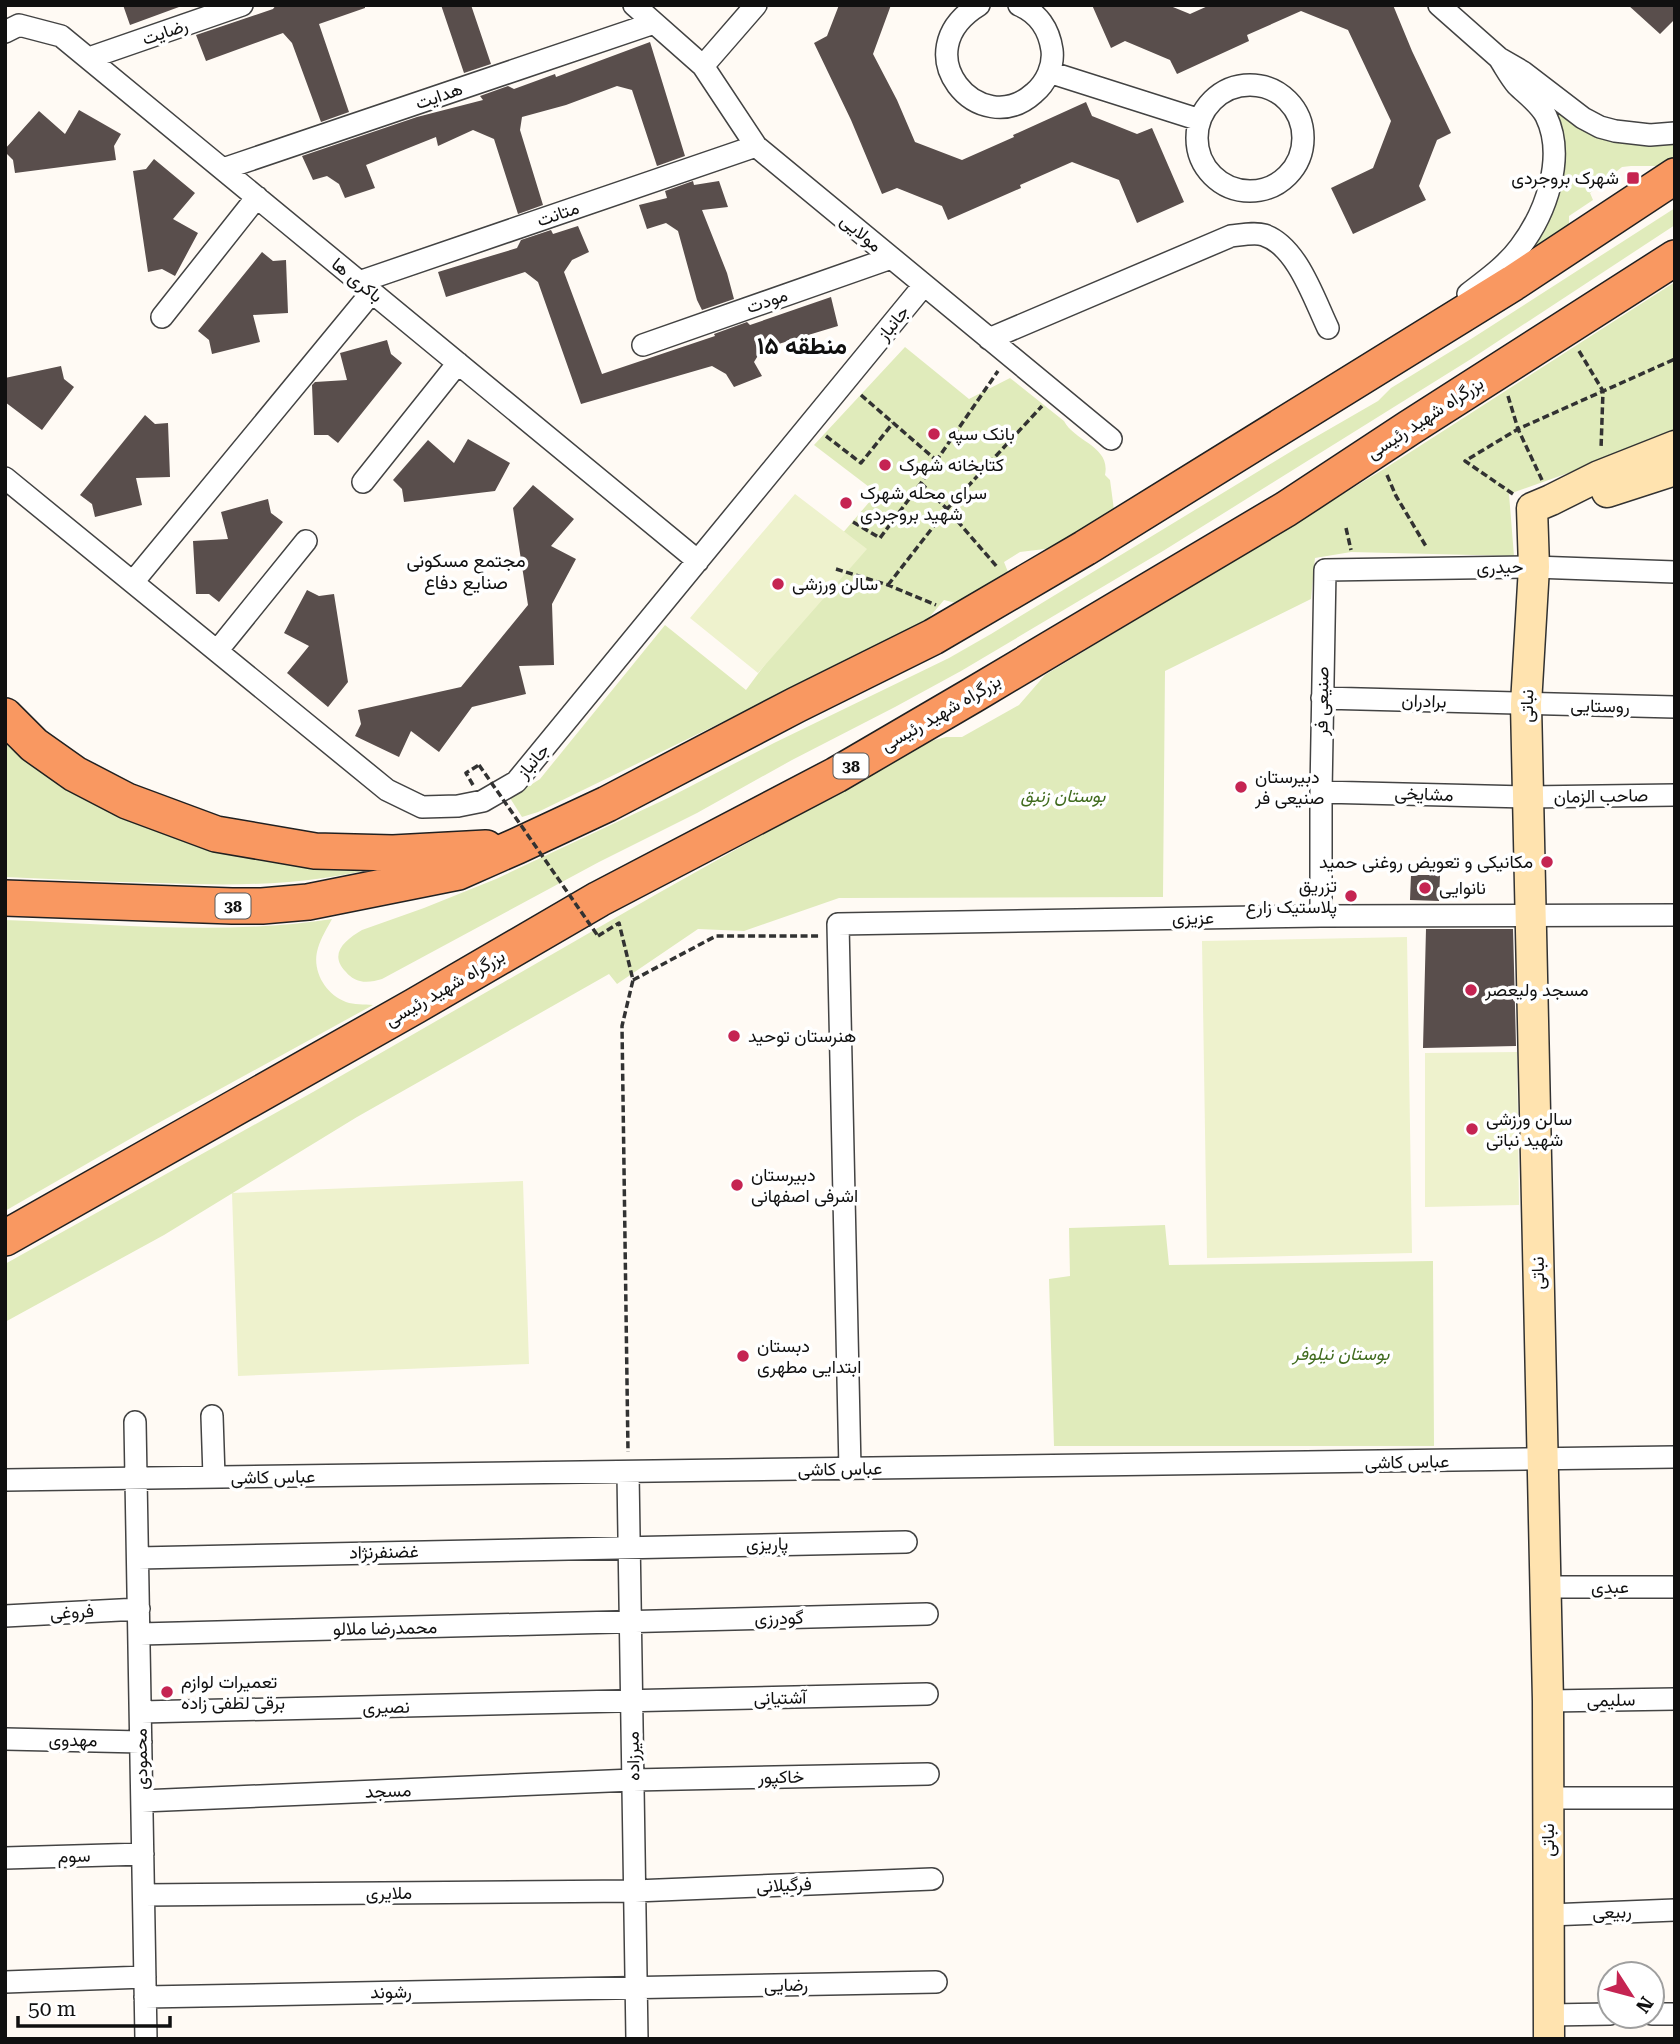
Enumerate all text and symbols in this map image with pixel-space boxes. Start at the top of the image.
street label: رضایت [139,14,191,50]
street label: هدایت [412,78,465,113]
place label: شهرک بروجردی [1511,167,1619,189]
marker: شهرک بروجردی [1625,170,1641,186]
street label: متانت [534,197,582,230]
street label: مولايی [836,209,886,257]
street label: باکری ها [327,253,387,307]
street label: مودت [744,284,790,318]
street label: جانباز [872,301,914,346]
district label: منطقه ۱۵ [757,332,847,360]
street label: بزرگراه شهید رئیسی [1362,372,1488,464]
place label: بانک سپه [948,423,1015,446]
marker: بانک سپه [926,426,942,442]
place label: کتابخانه شهرک [899,454,1004,476]
marker: کتابخانه شهرک [877,457,893,473]
place label: سرای محله شهرک شهید بروجردی [860,482,987,525]
marker: سرای محله شهرک شهید بروجردی [838,495,854,511]
district label: مجتمع مسکونی صنایع دفاع [406,549,526,596]
street label: حیدری [1476,556,1524,578]
place label: سالن ورزشی [792,573,878,595]
marker: سالن ورزشی [770,576,786,592]
street label: صنیعی فر [1310,666,1334,737]
street label: بزرگراه شهید رئیسی [877,670,1005,756]
street label: برادران [1401,689,1447,713]
street label: نباتی [1516,689,1538,723]
street label: روستایی [1570,694,1630,718]
street label: جانباز [511,739,554,784]
road number: 38 [834,754,868,778]
place label: دبیرستان صنیعی فر [1254,766,1324,809]
marker: دبیرستان صنیعی فر [1233,779,1249,795]
street label: مشایخی [1394,782,1454,806]
street label: صاحب الزمان [1554,784,1648,808]
park label: بوستان زنبق [1021,785,1106,807]
place label: مکانیکی و تعویض روغنی حمید [1319,851,1533,873]
marker: مکانیکی و تعویض روغنی حمید [1539,854,1555,870]
place label: تزریق پلاستیک زارع [1245,875,1337,919]
place label: نانوایی [1439,877,1486,899]
marker: نانوایی [1417,880,1433,896]
marker: تزریق پلاستیک زارع [1343,888,1359,904]
road number: 38 [216,893,250,918]
street label: عزیزی [1172,907,1214,929]
street label: بزرگراه شهید رئیسی [381,945,509,1031]
place label: مسجد ولیعصر [1484,979,1589,1001]
marker: مسجد ولیعصر [1463,982,1479,998]
place label: هنرستان توحید [748,1025,856,1047]
marker: هنرستان توحید [726,1028,742,1044]
place label: سالن ورزشی شهید نباتی [1486,1108,1572,1151]
marker: سالن ورزشی شهید نباتی [1464,1121,1480,1137]
place label: دبیرستان اشرفی اصفهانی [751,1164,858,1207]
marker: دبیرستان اشرفی اصفهانی [729,1177,745,1193]
street label: نباتی [1527,1256,1549,1290]
place label: دبستان ابتدایی مطهری [757,1335,861,1378]
park label: بوستان نیلوفر [1292,1343,1390,1365]
marker: دبستان ابتدایی مطهری [735,1348,751,1364]
street label: عباس کاشی [1364,1450,1450,1474]
street label: عباس کاشی [797,1457,883,1481]
street label: عباس کاشی [230,1465,316,1489]
street label: پاریزی [746,1533,788,1556]
street label: غضنفرنژاد [349,1540,419,1564]
street label: عبدی [1591,1576,1629,1598]
street label: فروغی [49,1600,95,1624]
street label: گودرزی [754,1607,804,1629]
street label: محمدرضا ملالو [333,1616,437,1640]
place label: تعمیرات لوازم برقی لطفی زاده [181,1671,285,1714]
marker: تعمیرات لوازم برقی لطفی زاده [159,1684,175,1700]
street label: آشتیانی [753,1687,808,1709]
street label: سلیمی [1586,1689,1636,1711]
street label: نصیری [362,1696,410,1718]
street label: محمودی [129,1728,153,1790]
street label: مهدوی [48,1729,98,1751]
street label: میرزاده [622,1731,644,1781]
street label: خاکپور [757,1766,804,1789]
street label: مسجد [364,1779,412,1802]
street label: نباتی [1537,1823,1559,1857]
street label: سوم [57,1844,91,1869]
street label: فرگیلانی [756,1873,812,1897]
street label: ملایری [366,1882,412,1904]
street label: ربیعی [1592,1900,1632,1924]
north arrow [1596,1960,1666,2030]
street label: رضایی [764,1974,808,1996]
street label: رشوند [370,1981,412,2003]
scale bar [18,1984,170,2028]
text: N [1631,1992,1658,2018]
text: 50 m [28,1997,76,2021]

